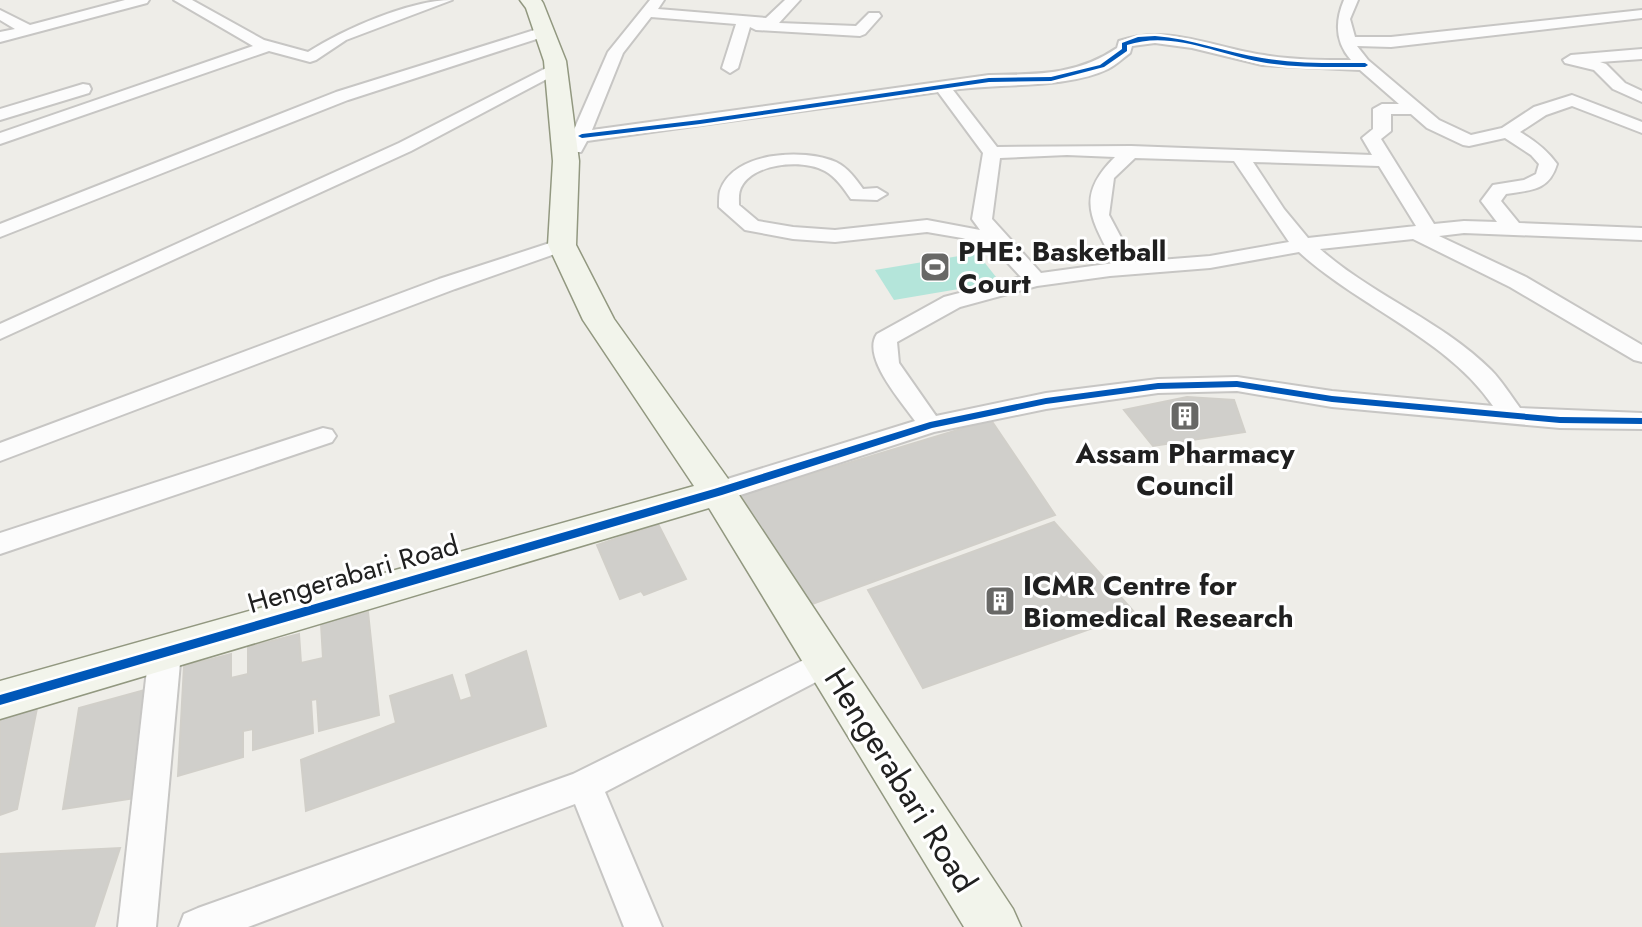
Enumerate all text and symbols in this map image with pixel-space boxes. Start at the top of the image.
place label: PHE: Basketball Court [958,231,1166,304]
sports icon: PHE: Basketball Court [918,250,952,284]
building icon: Assam Pharmacy Council [1168,399,1202,433]
place label: Assam Pharmacy Council [1074,433,1295,506]
street label: Hengerabari Road [243,524,463,624]
place label: ICMR Centre for Biomedical Research [1023,565,1294,638]
building icon: ICMR Centre for Biomedical Research [983,584,1017,618]
street label: Hengerabari Road [813,659,989,901]

